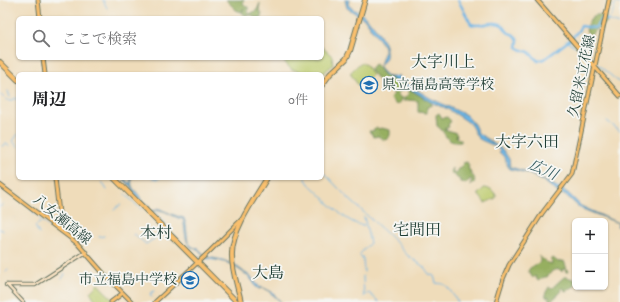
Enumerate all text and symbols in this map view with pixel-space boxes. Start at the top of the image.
search box [16,16,324,60]
icon: search [30,27,52,49]
text: ここで検索 [62,30,137,49]
street label: 久留米立花線 [564,33,600,119]
district label: 大字川上 [411,52,475,72]
school or university icon: 県立福島高等学校 [359,75,379,95]
place label: 県立福島高等学校 [382,76,494,94]
text: 周辺 [32,89,66,111]
text: 0件 [288,92,308,108]
district label: 大字六田 [495,132,559,152]
water label: 広川 [525,155,562,186]
street label: 八女瀬高線 [29,191,95,249]
map controls [572,218,608,290]
button: + [572,218,608,254]
district label: 宅間田 [393,220,441,240]
district label: 本村 [140,223,172,243]
button: − [572,254,608,290]
district label: 大島 [252,263,284,283]
school or university icon: 市立福島中学校 [180,270,200,290]
place label: 市立福島中学校 [79,271,177,289]

